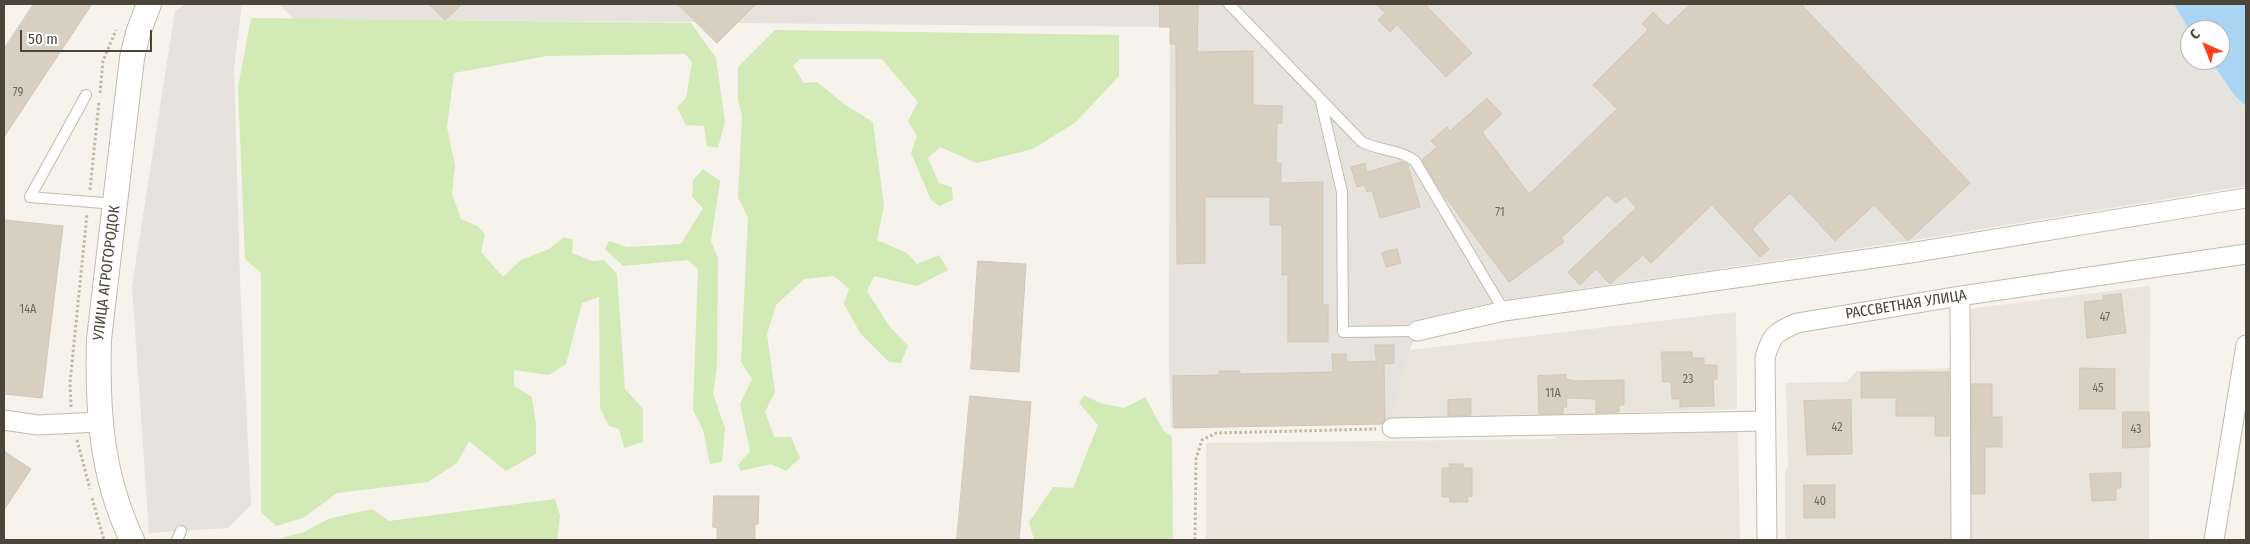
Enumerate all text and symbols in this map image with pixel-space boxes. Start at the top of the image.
scale bar [22,20,155,52]
north arrow [2180,20,2230,70]
text: С [2186,26,2203,43]
text: 50 m [28,30,58,48]
house number: 79 [13,86,23,100]
street label: УЛИЦА АГРОГОРОДОК [90,205,124,341]
house number: 71 [1495,206,1505,220]
street label: РАССВЕТНАЯ УЛИЦА [1844,287,1968,323]
house number: 14А [20,303,36,317]
house number: 47 [2100,311,2110,325]
house number: 23 [1683,373,1693,387]
house number: 45 [2092,382,2104,396]
house number: 11А [1545,387,1561,401]
house number: 42 [1832,421,1842,435]
house number: 43 [2130,423,2142,437]
house number: 40 [1814,495,1826,509]

